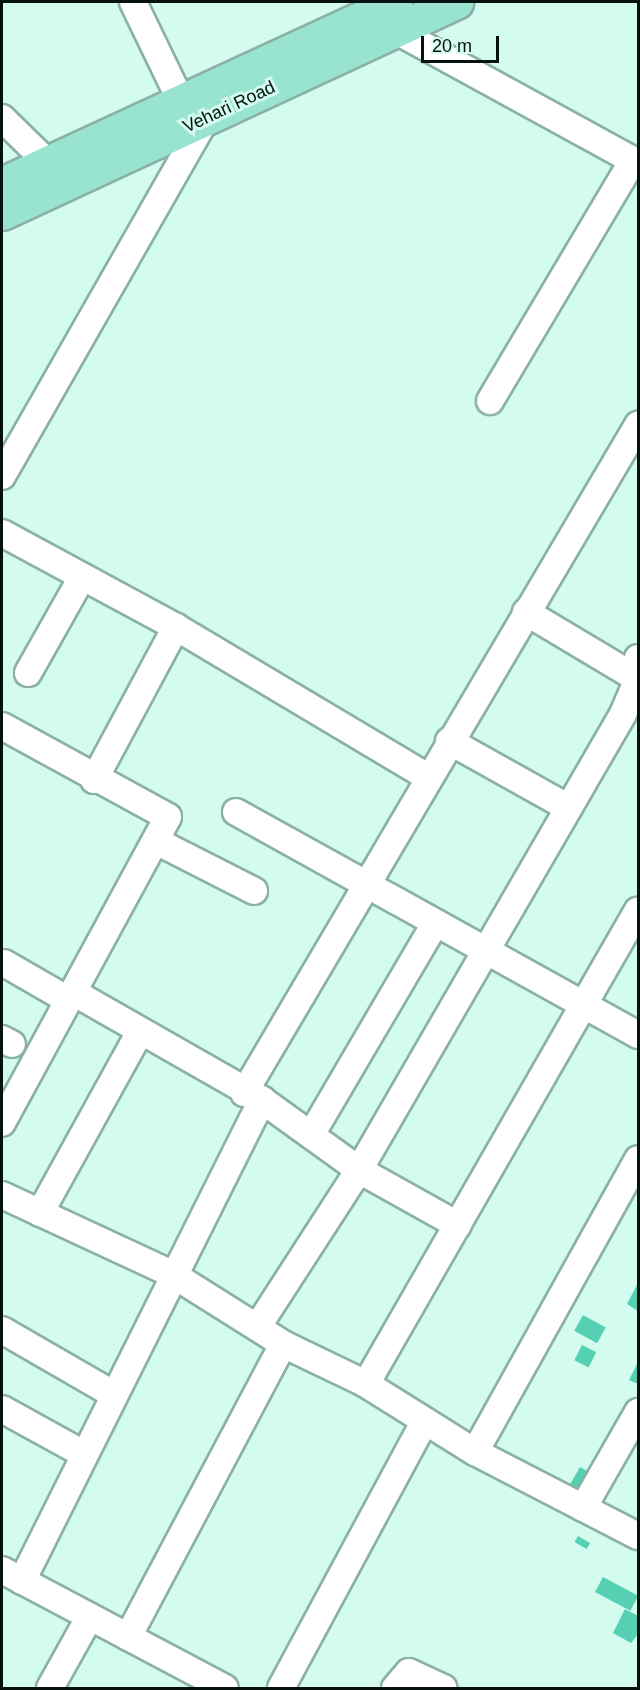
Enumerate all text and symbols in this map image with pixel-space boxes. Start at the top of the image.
scale bar [424,24,502,62]
text: 20 m [432,36,472,56]
street label: Vehari Road [180,76,278,138]

